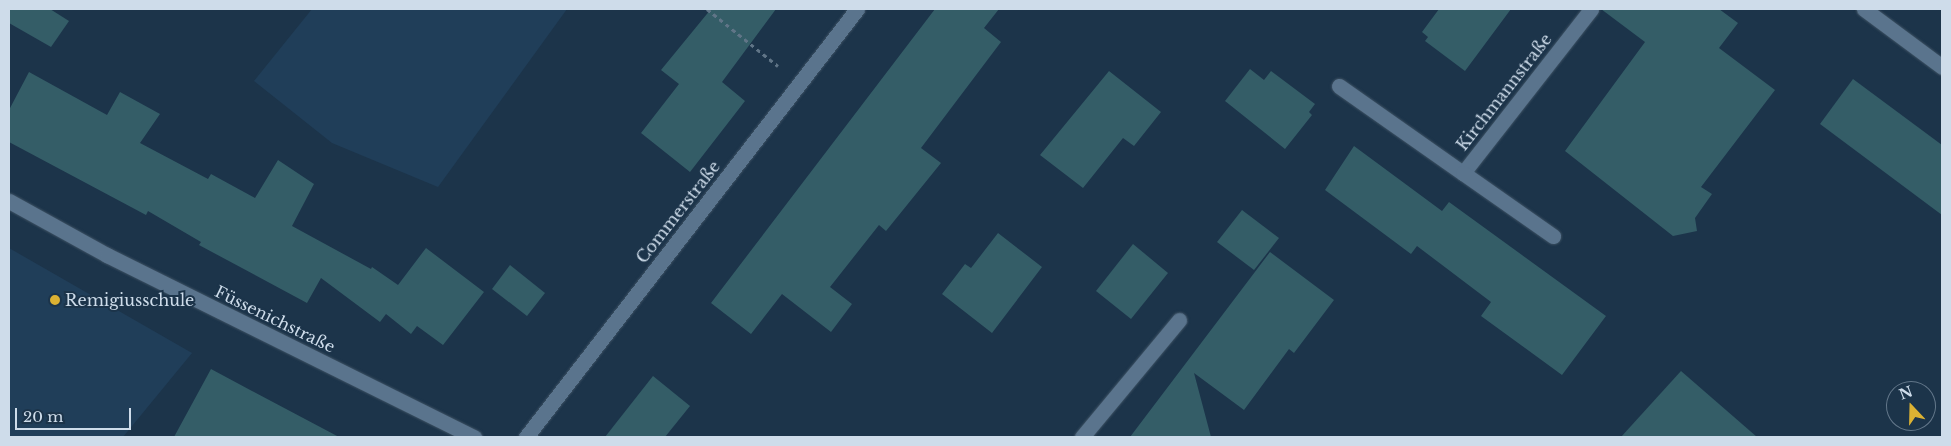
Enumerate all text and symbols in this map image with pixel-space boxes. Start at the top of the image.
street label: Kirchmannstraße [1452,30,1556,154]
street label: Commerstraße [632,157,724,267]
street label: Füssenichstraße [212,282,338,356]
place label: Remigiusschule [65,290,194,310]
marker: Remigiusschule [49,294,61,306]
north arrow [1886,381,1936,431]
text: N [1897,382,1915,404]
scale bar [18,398,134,430]
text: 20 m [23,407,63,426]

